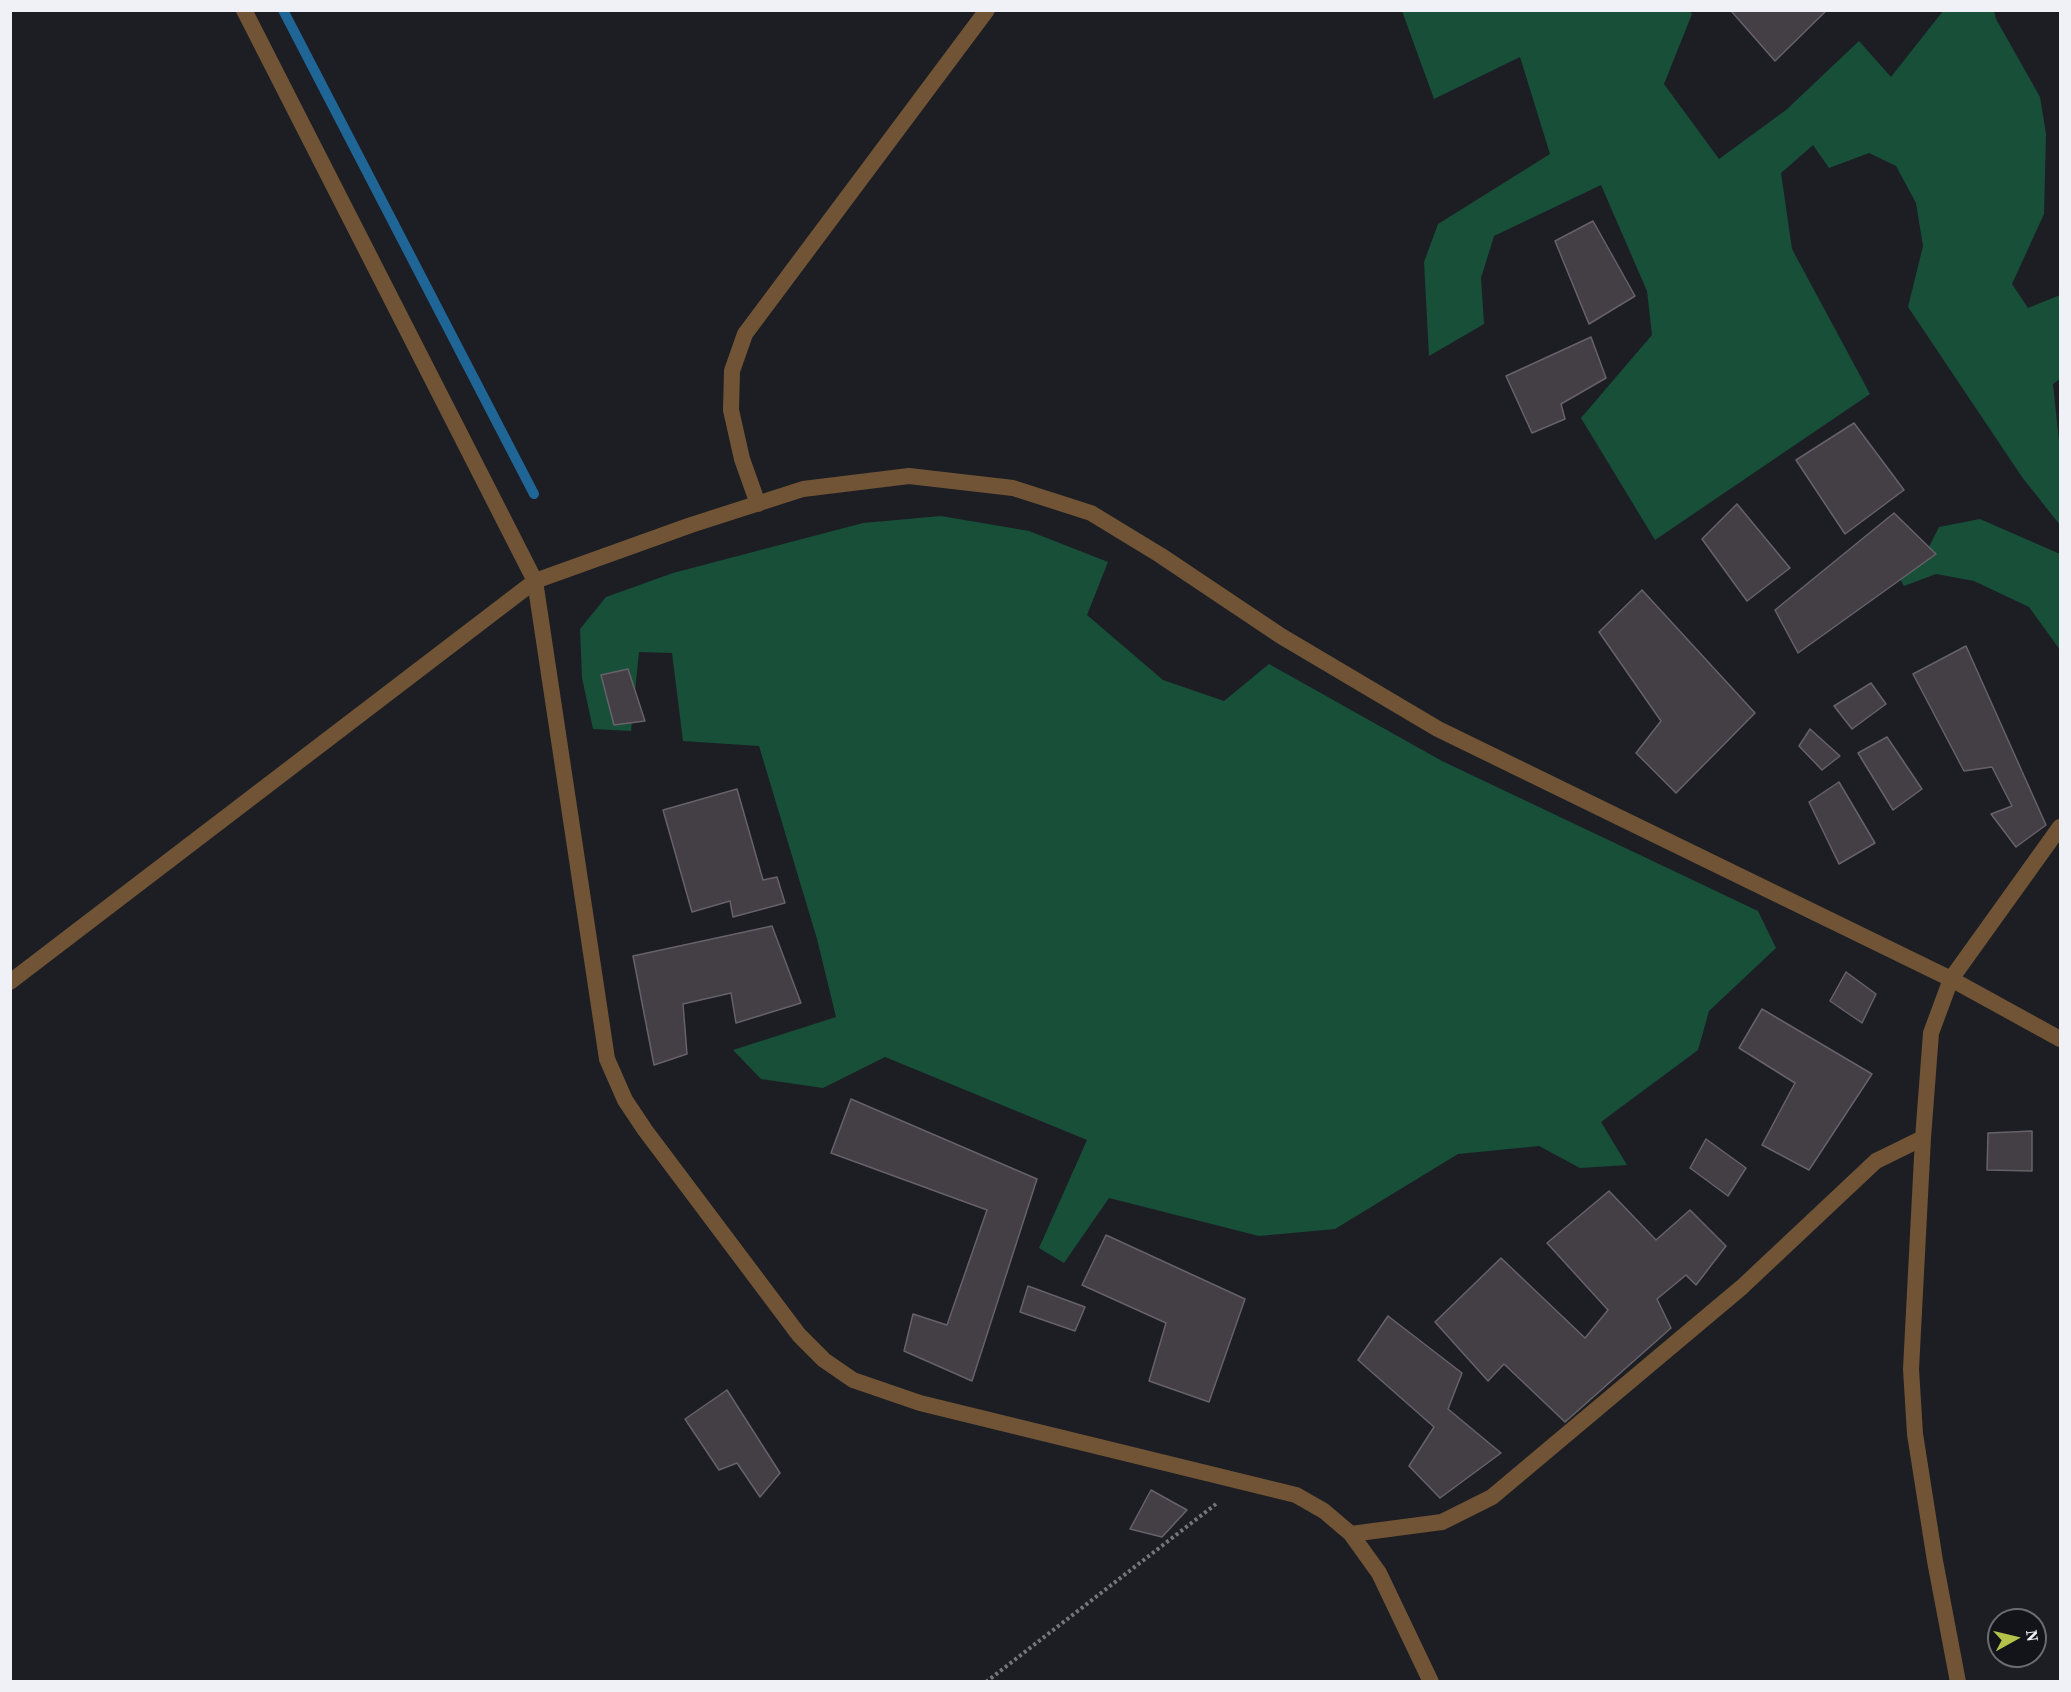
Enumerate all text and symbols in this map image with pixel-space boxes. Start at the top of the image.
north arrow [1987,1608,2047,1668]
text: N [2021,1628,2045,1643]

